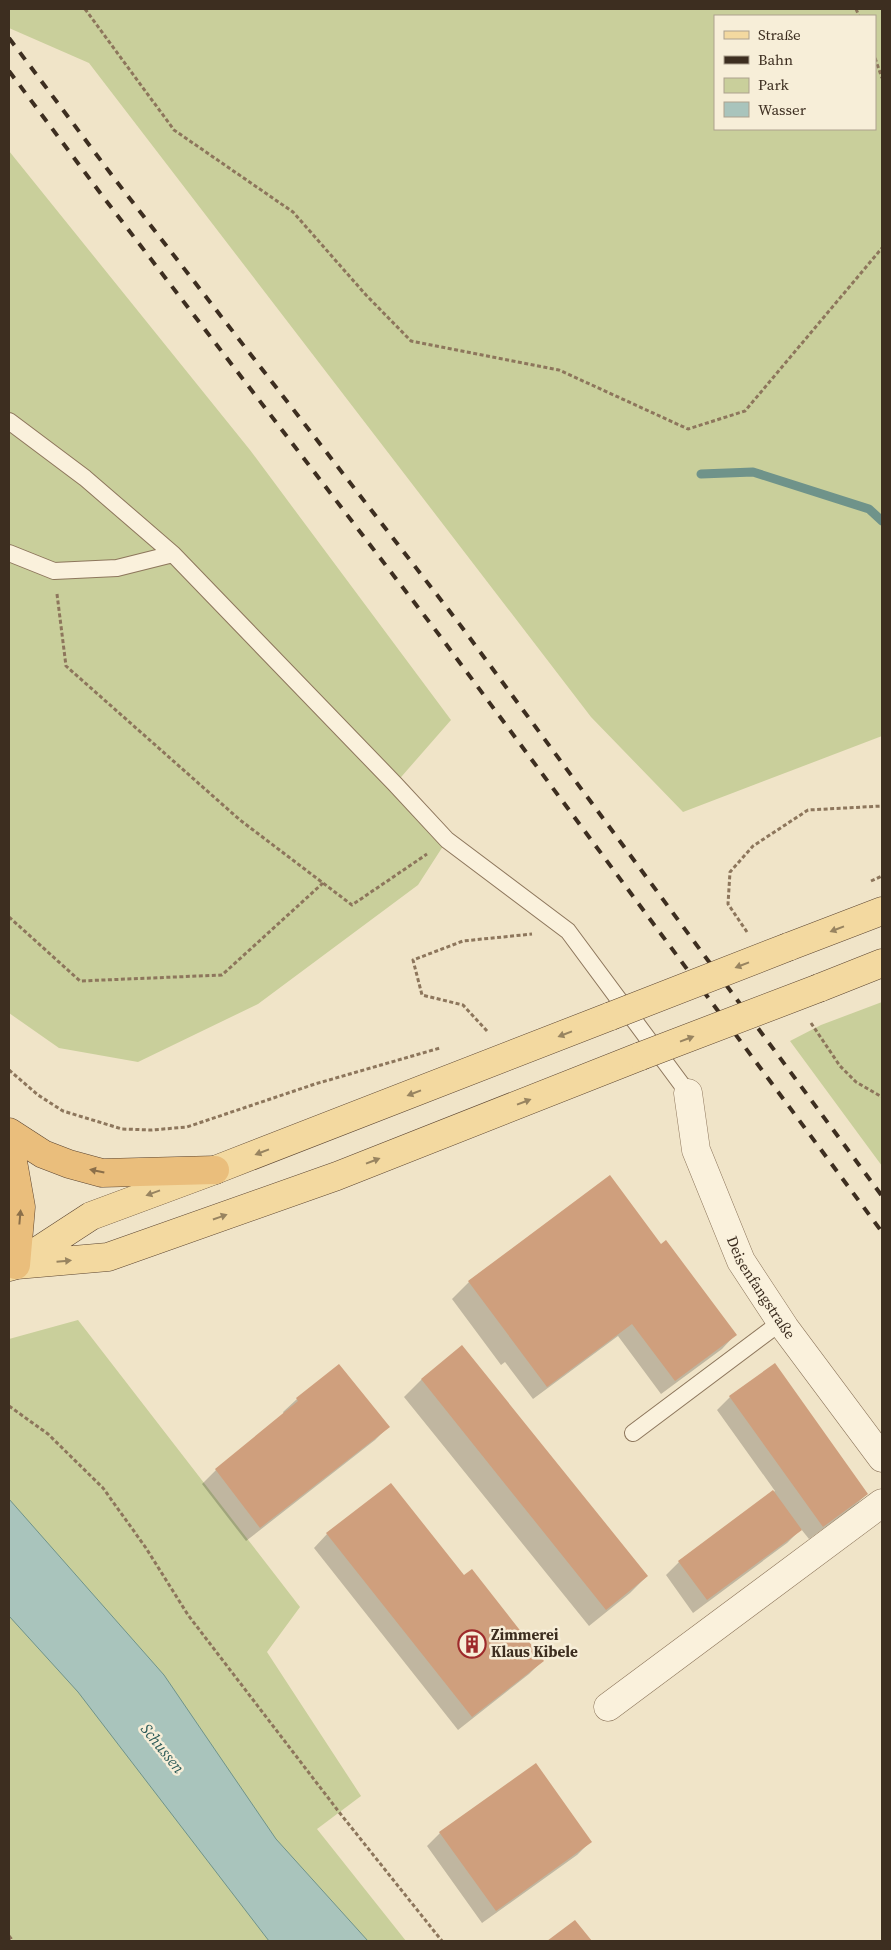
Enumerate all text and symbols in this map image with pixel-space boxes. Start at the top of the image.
legend [714,15,876,130]
text: Straße [758,24,801,45]
text: Bahn [758,49,793,70]
text: Park [758,74,790,95]
text: Wasser [758,99,807,120]
one-way arrow [830,925,844,933]
one-way arrow [734,961,749,969]
one-way arrow [558,1030,572,1038]
one-way arrow [680,1035,695,1043]
one-way arrow [406,1089,421,1097]
one-way arrow [517,1098,532,1106]
one-way arrow [255,1149,270,1156]
one-way arrow [366,1157,380,1165]
one-way arrow [89,1167,104,1175]
one-way arrow [145,1189,160,1197]
one-way arrow [16,1208,24,1224]
one-way arrow [213,1213,228,1221]
street label: Deisenfangstraße [722,1233,801,1343]
one-way arrow [57,1256,73,1264]
place label: Zimmerei Klaus Kibele [491,1624,578,1662]
building icon: Zimmerei Klaus Kibele [457,1629,487,1659]
water label: Schussen [136,1718,190,1778]

